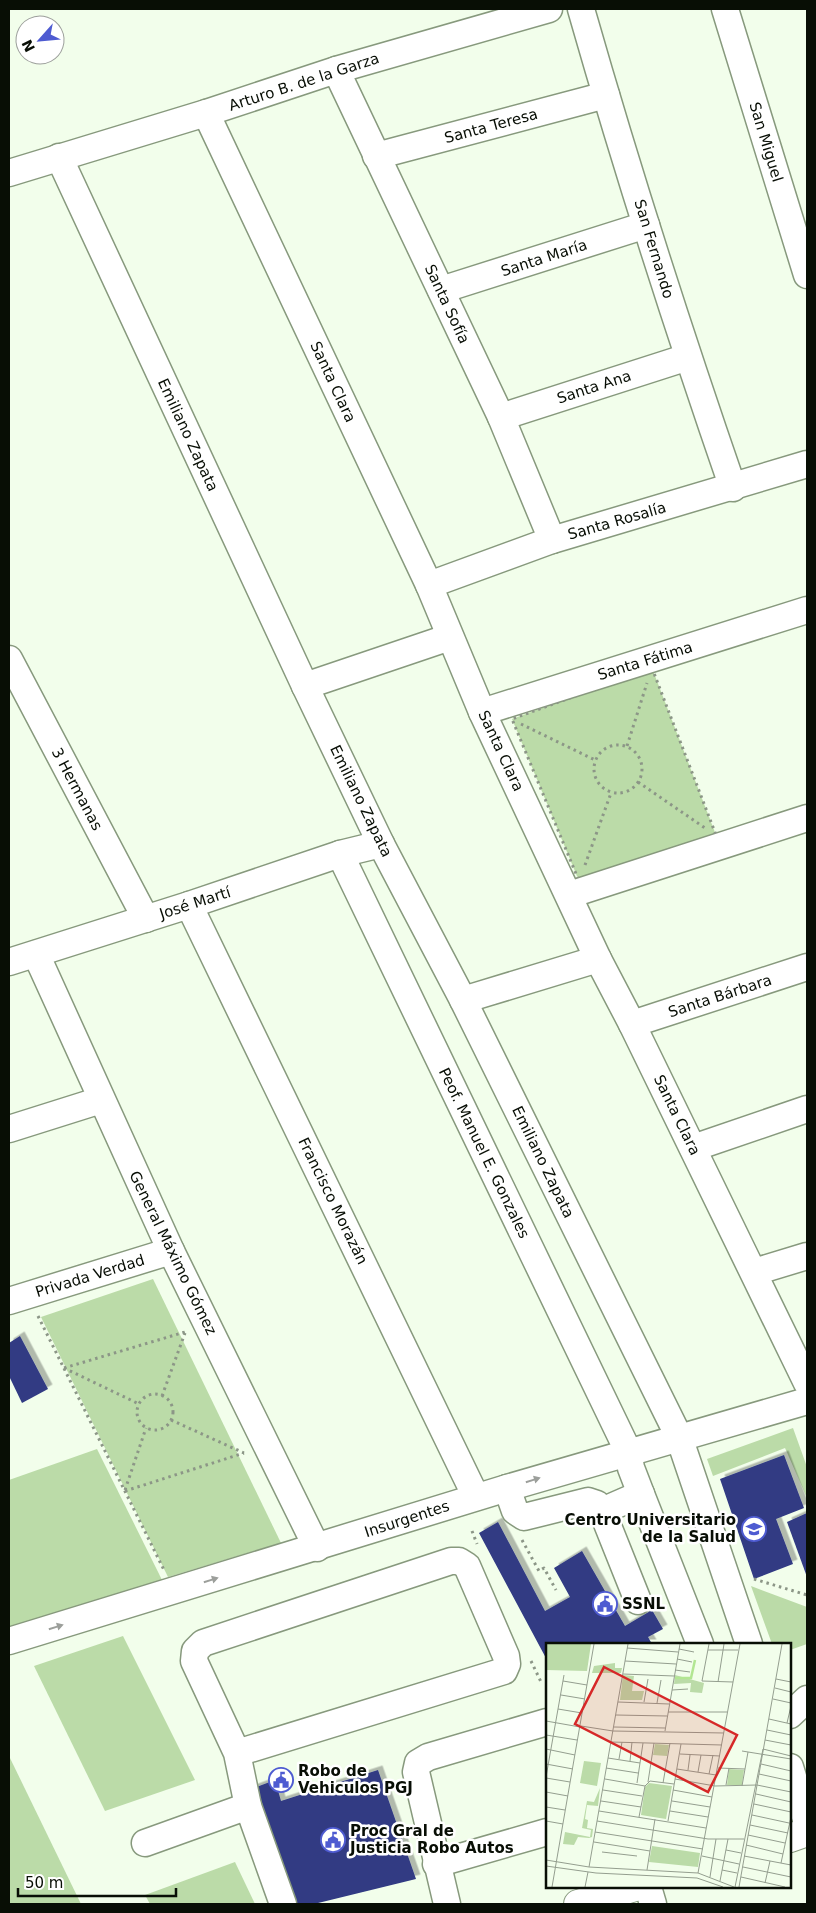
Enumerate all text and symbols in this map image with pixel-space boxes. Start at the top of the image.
north arrow [15,15,65,65]
text: N [19,37,38,55]
street label: Arturo B. de la Garza [227,49,381,115]
street label: San Miguel [745,100,787,184]
street label: Santa Teresa [442,105,540,147]
street label: San Fernando [630,197,678,301]
street label: Santa María [499,236,589,280]
street label: Santa Sofía [421,261,473,347]
street label: Santa Clara [306,339,360,425]
street label: Santa Ana [555,367,633,407]
street label: Emiliano Zapata [154,376,222,494]
street label: Santa Rosalía [566,498,668,544]
street label: Santa Fátima [595,638,695,684]
street label: Santa Clara [474,708,528,794]
street label: Emiliano Zapata [326,742,396,860]
street label: 3 Hermanas [48,745,106,834]
street label: José Martí [156,883,234,923]
street label: Santa Bárbara [666,971,774,1021]
street label: Peof. Manuel E. Gonzales [435,1065,533,1241]
street label: Santa Clara [650,1072,704,1158]
street label: Emiliano Zapata [508,1103,578,1221]
street label: Francisco Morazán [294,1135,372,1267]
street label: General Máximo Gómez [125,1168,221,1338]
street label: Privada Verdad [33,1251,147,1301]
one-way arrow [526,1475,541,1483]
street label: Insurgentes [362,1497,452,1541]
place label: Centro Universitario de la Salud [564,1511,736,1546]
school or university icon: Centro Universitario de la Salud [741,1516,767,1542]
one-way arrow [204,1576,219,1584]
public building icon: SSNL [592,1591,618,1617]
place label: SSNL [622,1595,665,1613]
one-way arrow [48,1623,63,1631]
inset map [546,1643,791,1888]
place label: Robo de Vehiculos PGJ [298,1762,413,1797]
public building icon: Robo de Vehiculos PGJ [268,1767,294,1793]
place label: Proc Gral de Justicia Robo Autos [349,1822,514,1857]
public building icon: Proc Gral de Justicia Robo Autos [320,1827,346,1853]
scale bar [18,1866,175,1898]
text: 50 m [25,1874,63,1892]

